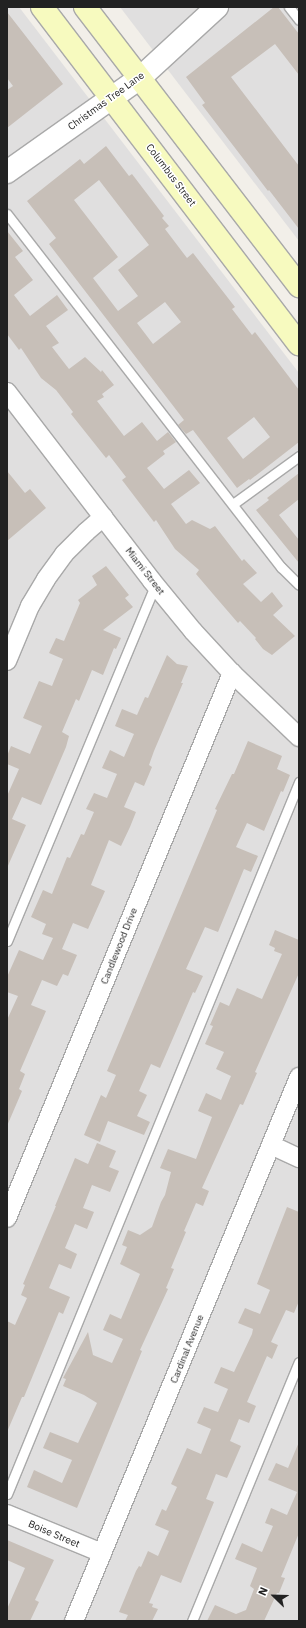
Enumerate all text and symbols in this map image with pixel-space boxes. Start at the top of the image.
street label: Christmas Tree Lane [65,69,147,133]
street label: Columbus Street [144,141,198,209]
street label: Miami Street [123,545,167,597]
street label: Candlewood Drive [98,906,140,986]
street label: Cardinal Avenue [168,1313,206,1385]
street label: Boise Street [26,1518,82,1550]
north arrow [254,1576,294,1616]
text: N [255,1585,271,1598]

